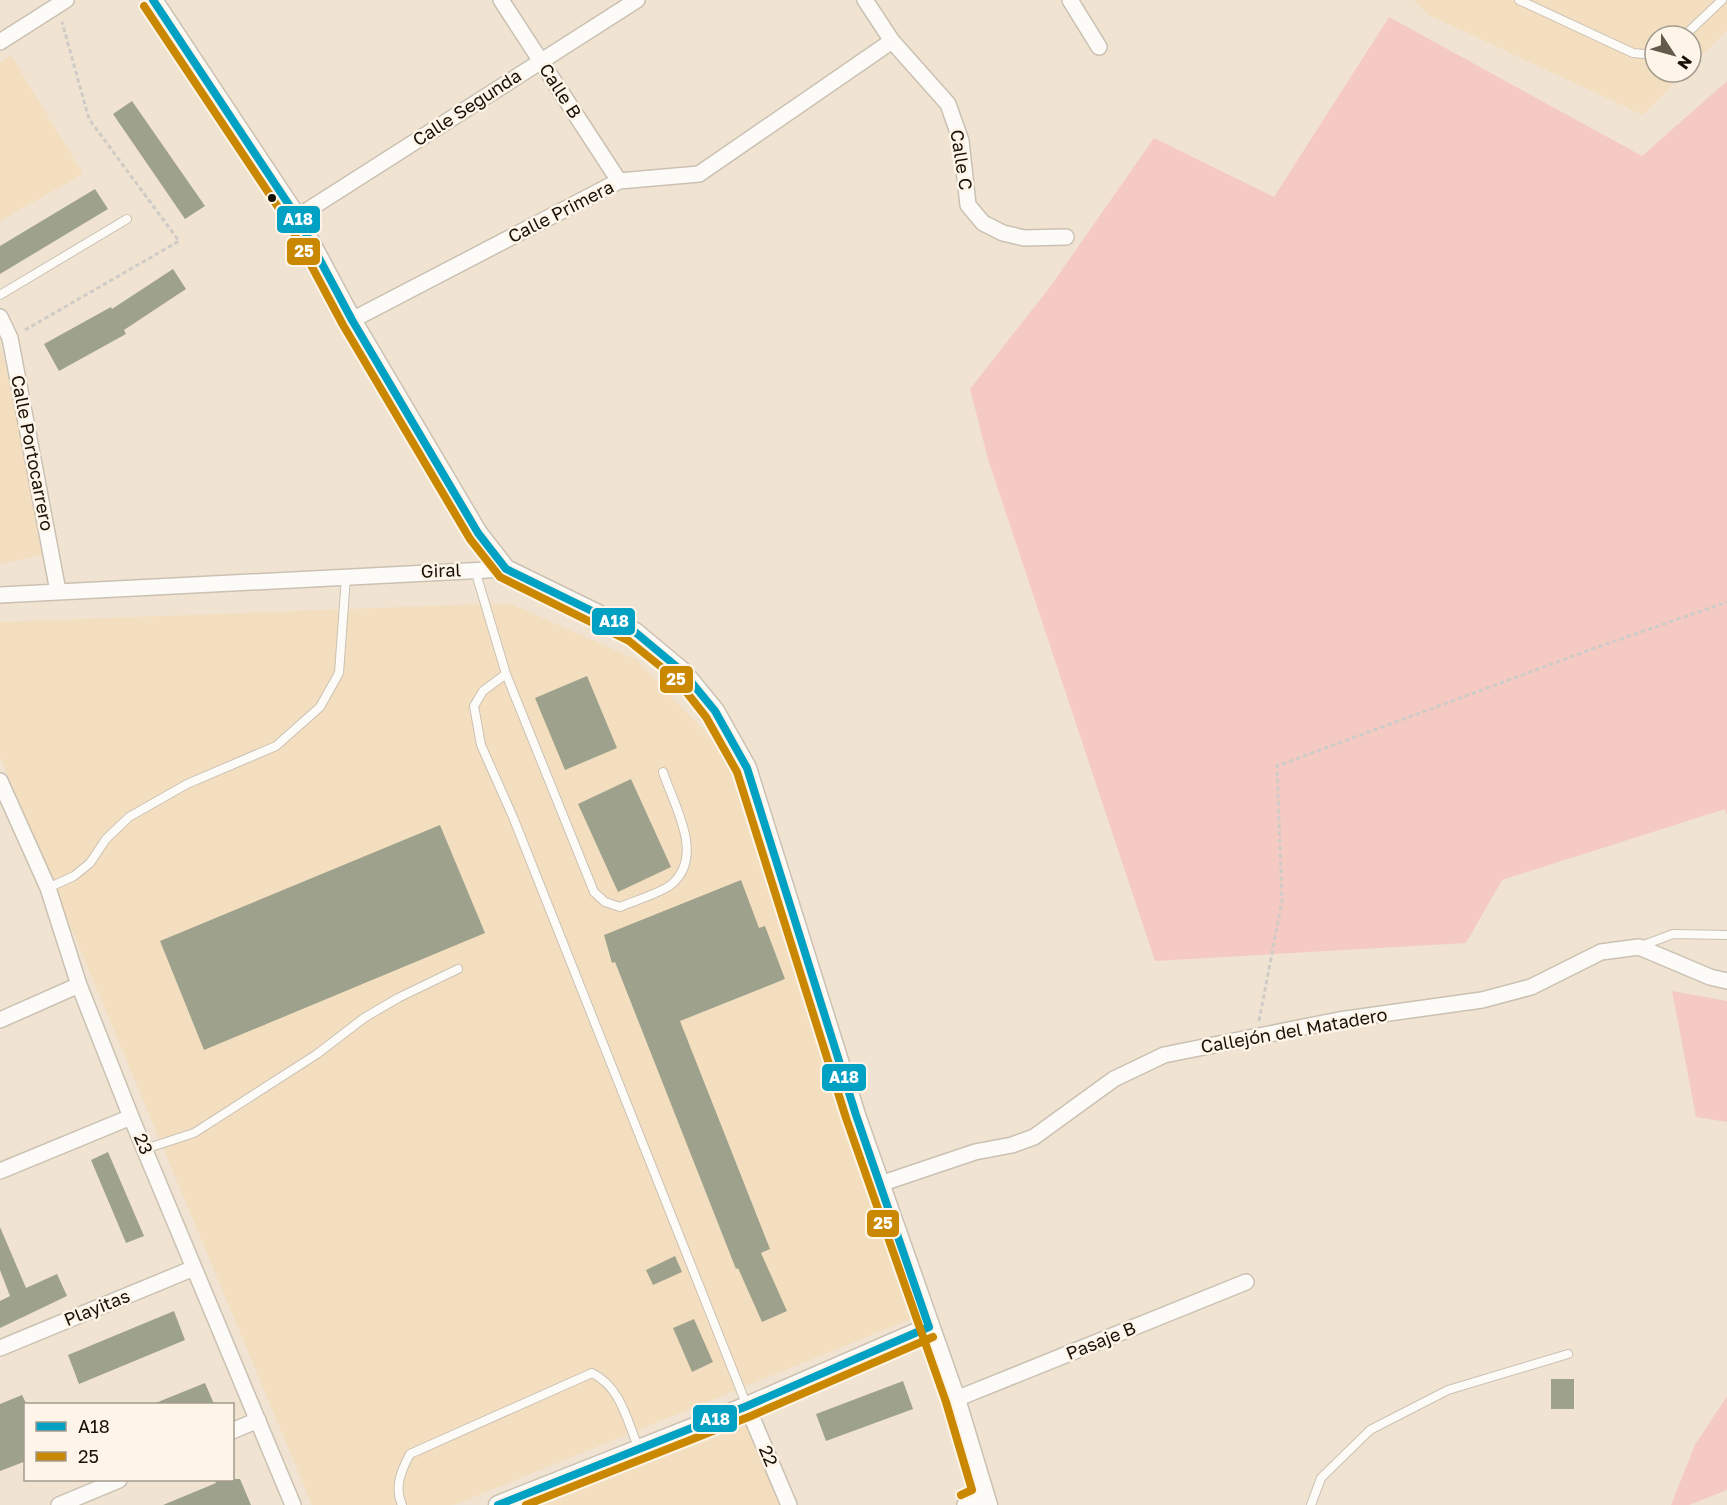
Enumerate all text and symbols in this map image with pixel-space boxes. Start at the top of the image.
north arrow [1643,24,1703,84]
text: N [1673,52,1697,74]
street label: Calle B [535,59,587,122]
street label: Calle Segunda [408,64,525,150]
street label: Calle C [946,128,978,192]
street label: Calle Primera [504,175,617,247]
unlabelled marker [266,192,278,204]
line badge: A18 [276,205,321,234]
text: A18 [283,209,313,229]
line badge: 25 [286,237,321,266]
text: 25 [294,241,314,261]
street label: Calle Portocarrero [7,373,59,533]
street label: Giral [420,558,462,582]
line badge: A18 [591,607,636,636]
text: A18 [599,611,629,631]
line badge: 25 [659,665,694,694]
text: 25 [666,669,686,689]
street label: Callejón del Matadero [1199,1003,1389,1057]
line badge: A18 [821,1063,867,1092]
text: A18 [829,1067,859,1087]
street label: 23 [130,1130,158,1158]
line badge: 25 [866,1209,900,1238]
text: 25 [873,1213,893,1233]
street label: Playitas [60,1284,133,1330]
street label: Pasaje B [1063,1316,1139,1364]
legend [24,1403,234,1481]
line badge: A18 [692,1404,738,1433]
text: A18 [700,1409,730,1429]
text: A18 [78,1415,110,1437]
street label: 22 [755,1442,783,1470]
text: 25 [78,1445,99,1467]

